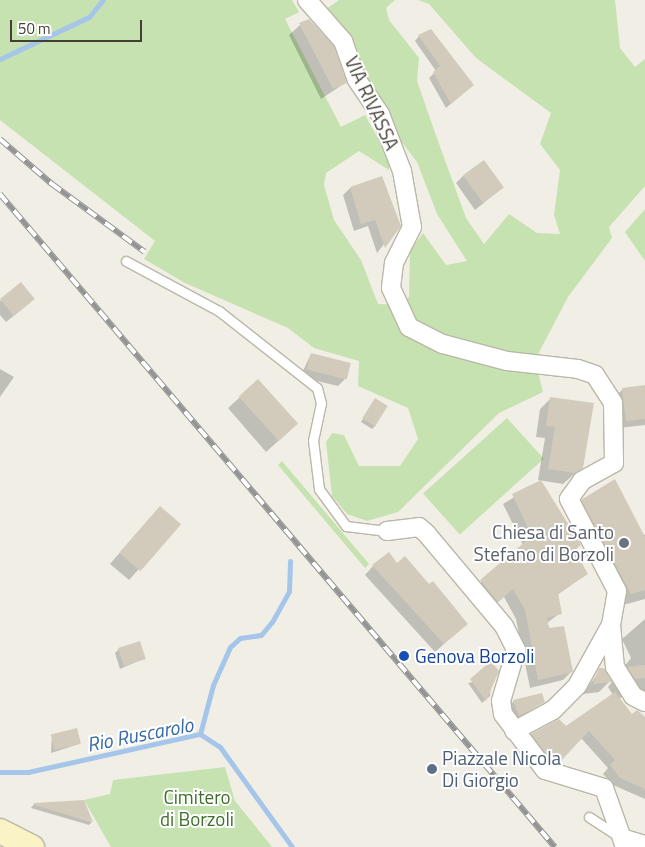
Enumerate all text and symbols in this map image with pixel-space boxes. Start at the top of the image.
scale bar [12,10,145,42]
text: 50 m [18,17,51,40]
street label: VIA RIVASSA [340,52,404,154]
place label: Chiesa di Santo Stefano di Borzoli [474,521,614,565]
marker: Chiesa di Santo Stefano di Borzoli [618,537,630,549]
place label: Genova Borzoli [415,645,535,667]
marker: Genova Borzoli [397,649,411,663]
water label: Rio Ruscarolo [85,712,195,756]
place label: Piazzale Nicola Di Giorgio [442,747,561,791]
marker: Piazzale Nicola Di Giorgio [426,763,438,775]
park label: Cimitero di Borzoli [160,786,234,830]

